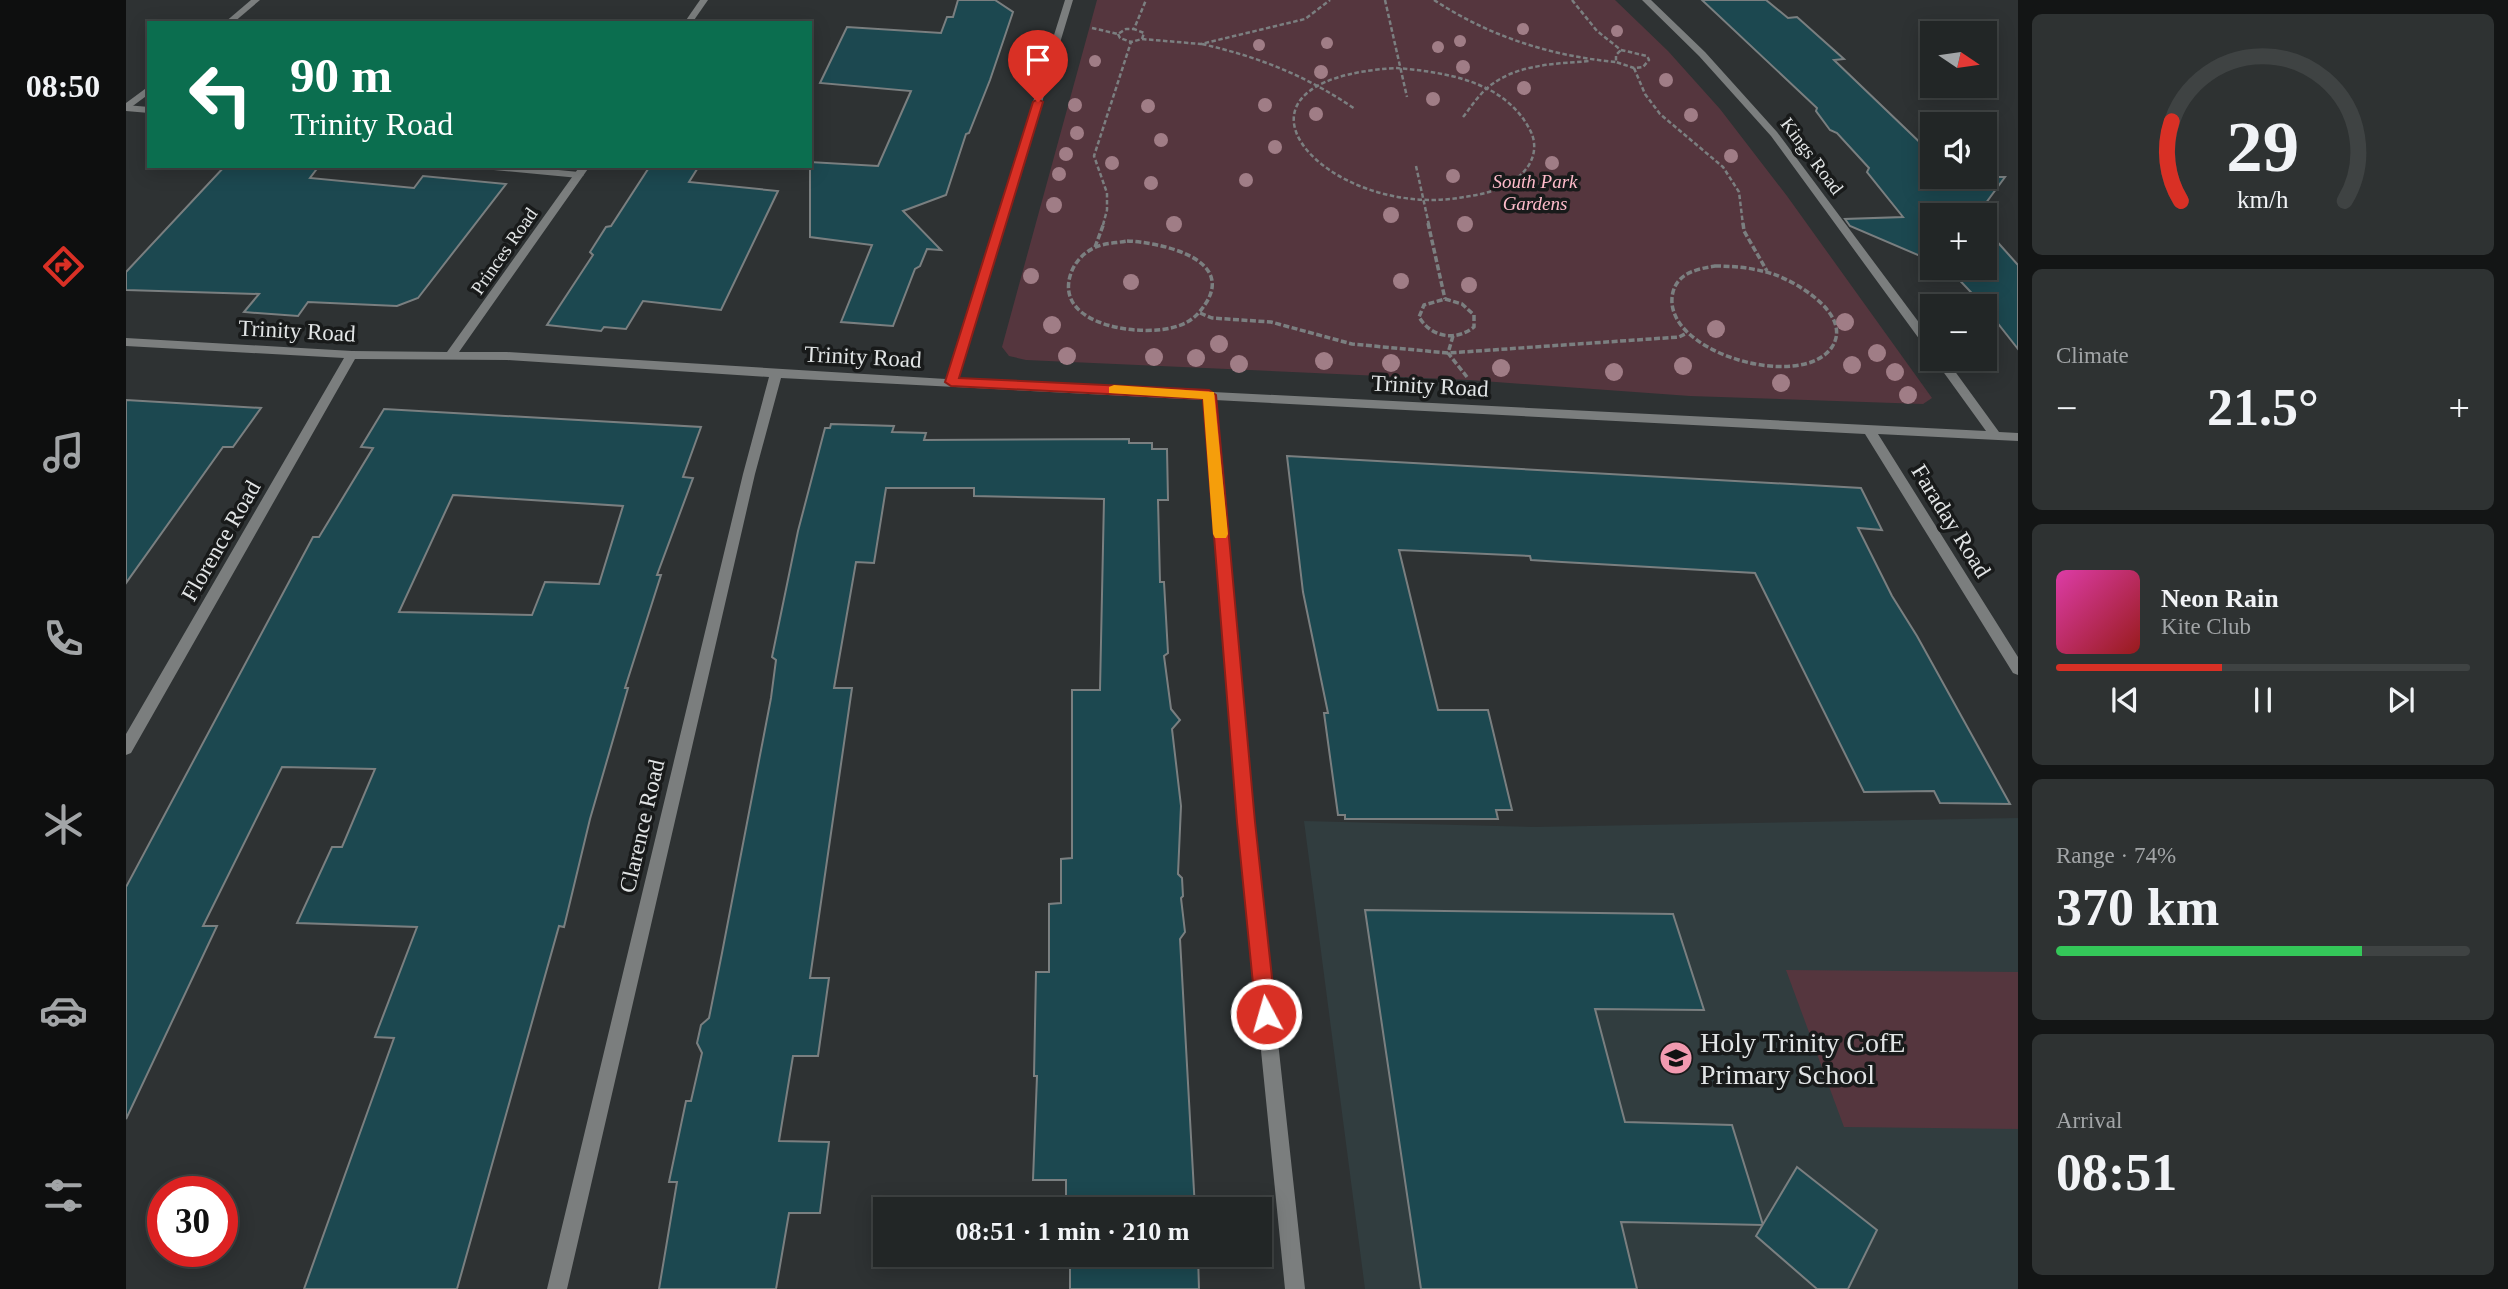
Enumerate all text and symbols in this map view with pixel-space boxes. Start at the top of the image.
north arrow [1920,21,1997,98]
map controls [1920,21,1997,371]
pin [1008,30,1068,102]
icon: arrive [1019,41,1057,79]
text: 90 m [290,48,392,103]
icon: left [175,49,266,140]
text: 08:50 [26,68,100,104]
text: Trinity Road [290,106,453,142]
text: 29 [2227,106,2299,187]
button: sound [1920,112,1997,189]
street label: Kings Road [1776,114,1848,199]
park label: South Park Gardens [1493,171,1578,214]
text: km/h [2237,185,2289,212]
street label: Princes Road [466,203,542,298]
button: + [1920,203,1997,280]
icon: directions [39,242,88,291]
button: − [1920,294,1997,371]
street label: Trinity Road [238,315,357,347]
street label: Trinity Road [804,341,923,373]
text: Climate [2056,343,2129,368]
street label: Trinity Road [1371,370,1490,402]
text: 21.5° [2207,379,2319,436]
text: − [2056,387,2077,429]
text: + [2449,387,2470,429]
icon: music [39,428,88,477]
street label: Faraday Road [1906,460,1996,582]
street label: Florence Road [176,476,266,606]
text: Neon Rain [2161,584,2279,613]
icon: phone [39,614,88,663]
text: Kite Club [2161,614,2251,639]
icon: previous [2106,681,2144,719]
icon: pause [2244,681,2282,719]
icon: next [2382,681,2420,719]
street label: Clarence Road [615,756,670,895]
icon: climate [39,800,88,849]
text: Range · 74% [2056,843,2176,868]
text: 370 km [2056,879,2219,936]
position arrow [1229,977,1303,1051]
icon: car [39,986,88,1035]
place label: Holy Trinity CofE Primary School [1700,1027,1905,1090]
school or university icon: Holy Trinity CofE Primary School [1657,1039,1695,1077]
text: Arrival [2056,1108,2122,1133]
text: 08:51 [2056,1144,2177,1201]
icon: filters [39,1171,88,1220]
speed limit sign: 30 [147,1176,238,1267]
text: 08:51 · 1 min · 210 m [956,1217,1190,1246]

